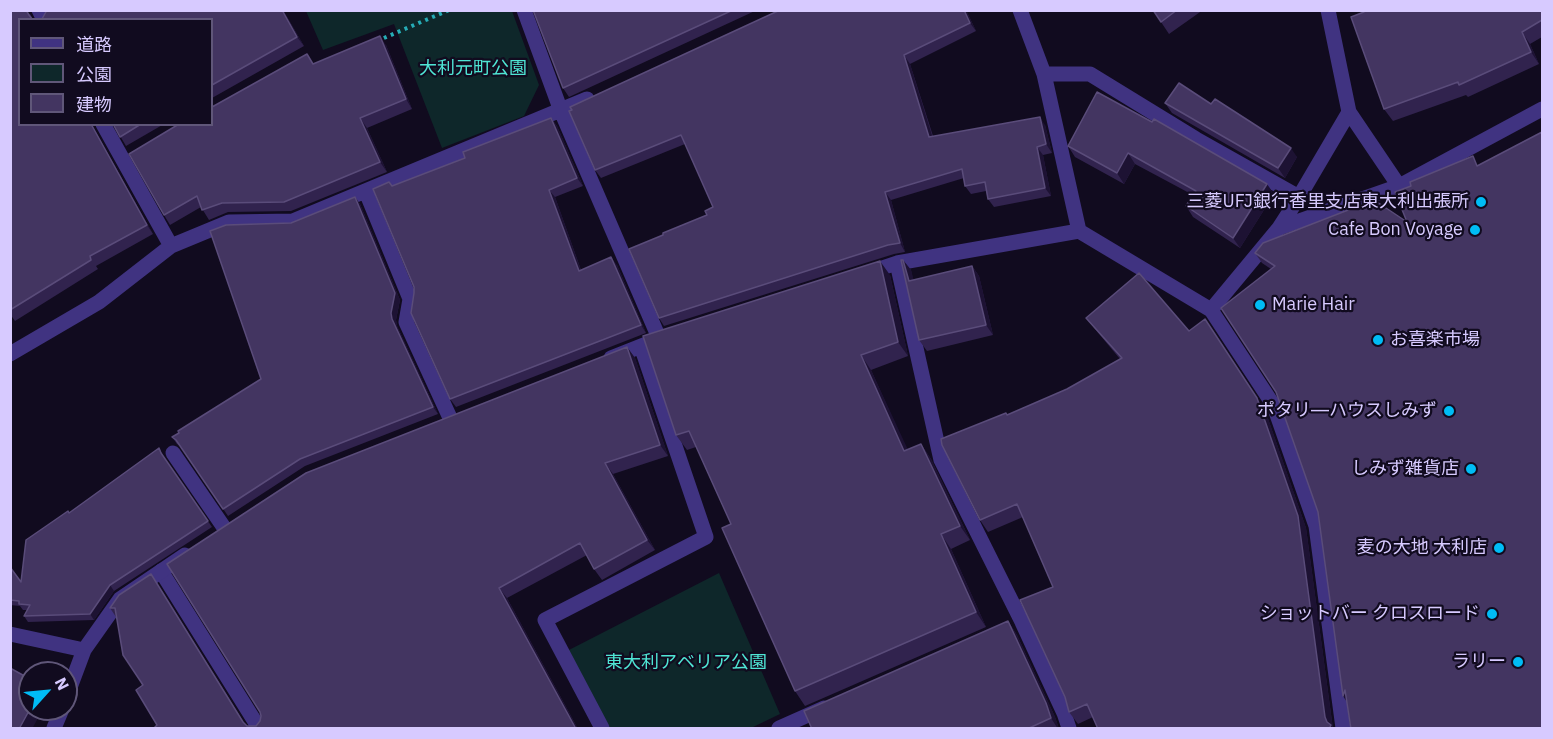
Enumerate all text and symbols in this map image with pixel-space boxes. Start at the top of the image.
legend [18,18,213,126]
text: 道路 [76,33,112,56]
park label: 大利元町公園 [419,58,527,80]
text: 公園 [76,63,112,86]
text: 建物 [76,93,112,116]
place label: 三菱UFJ銀行香里支店東大利出張所 [1187,191,1469,213]
marker: 三菱UFJ銀行香里支店東大利出張所 [1474,195,1488,209]
place label: Cafe Bon Voyage [1328,219,1463,241]
marker: Cafe Bon Voyage [1468,223,1482,237]
place label: Marie Hair [1272,294,1355,316]
marker: Marie Hair [1253,298,1267,312]
place label: お喜楽市場 [1390,329,1480,351]
marker: お喜楽市場 [1371,333,1385,347]
place label: ポタリ―ハウスしみず [1257,400,1437,422]
marker: ポタリ―ハウスしみず [1442,404,1456,418]
place label: しみず雑貨店 [1351,458,1459,480]
marker: しみず雑貨店 [1464,462,1478,476]
place label: 麦の大地 大利店 [1357,537,1487,559]
marker: 麦の大地 大利店 [1492,541,1506,555]
place label: ショットバー クロスロード [1260,603,1480,625]
marker: ショットバー クロスロード [1485,607,1499,621]
place label: ラリー [1452,651,1506,673]
park label: 東大利アベリア公園 [605,652,767,674]
marker: ラリー [1511,655,1525,669]
north arrow [18,661,78,721]
text: N [51,674,74,693]

